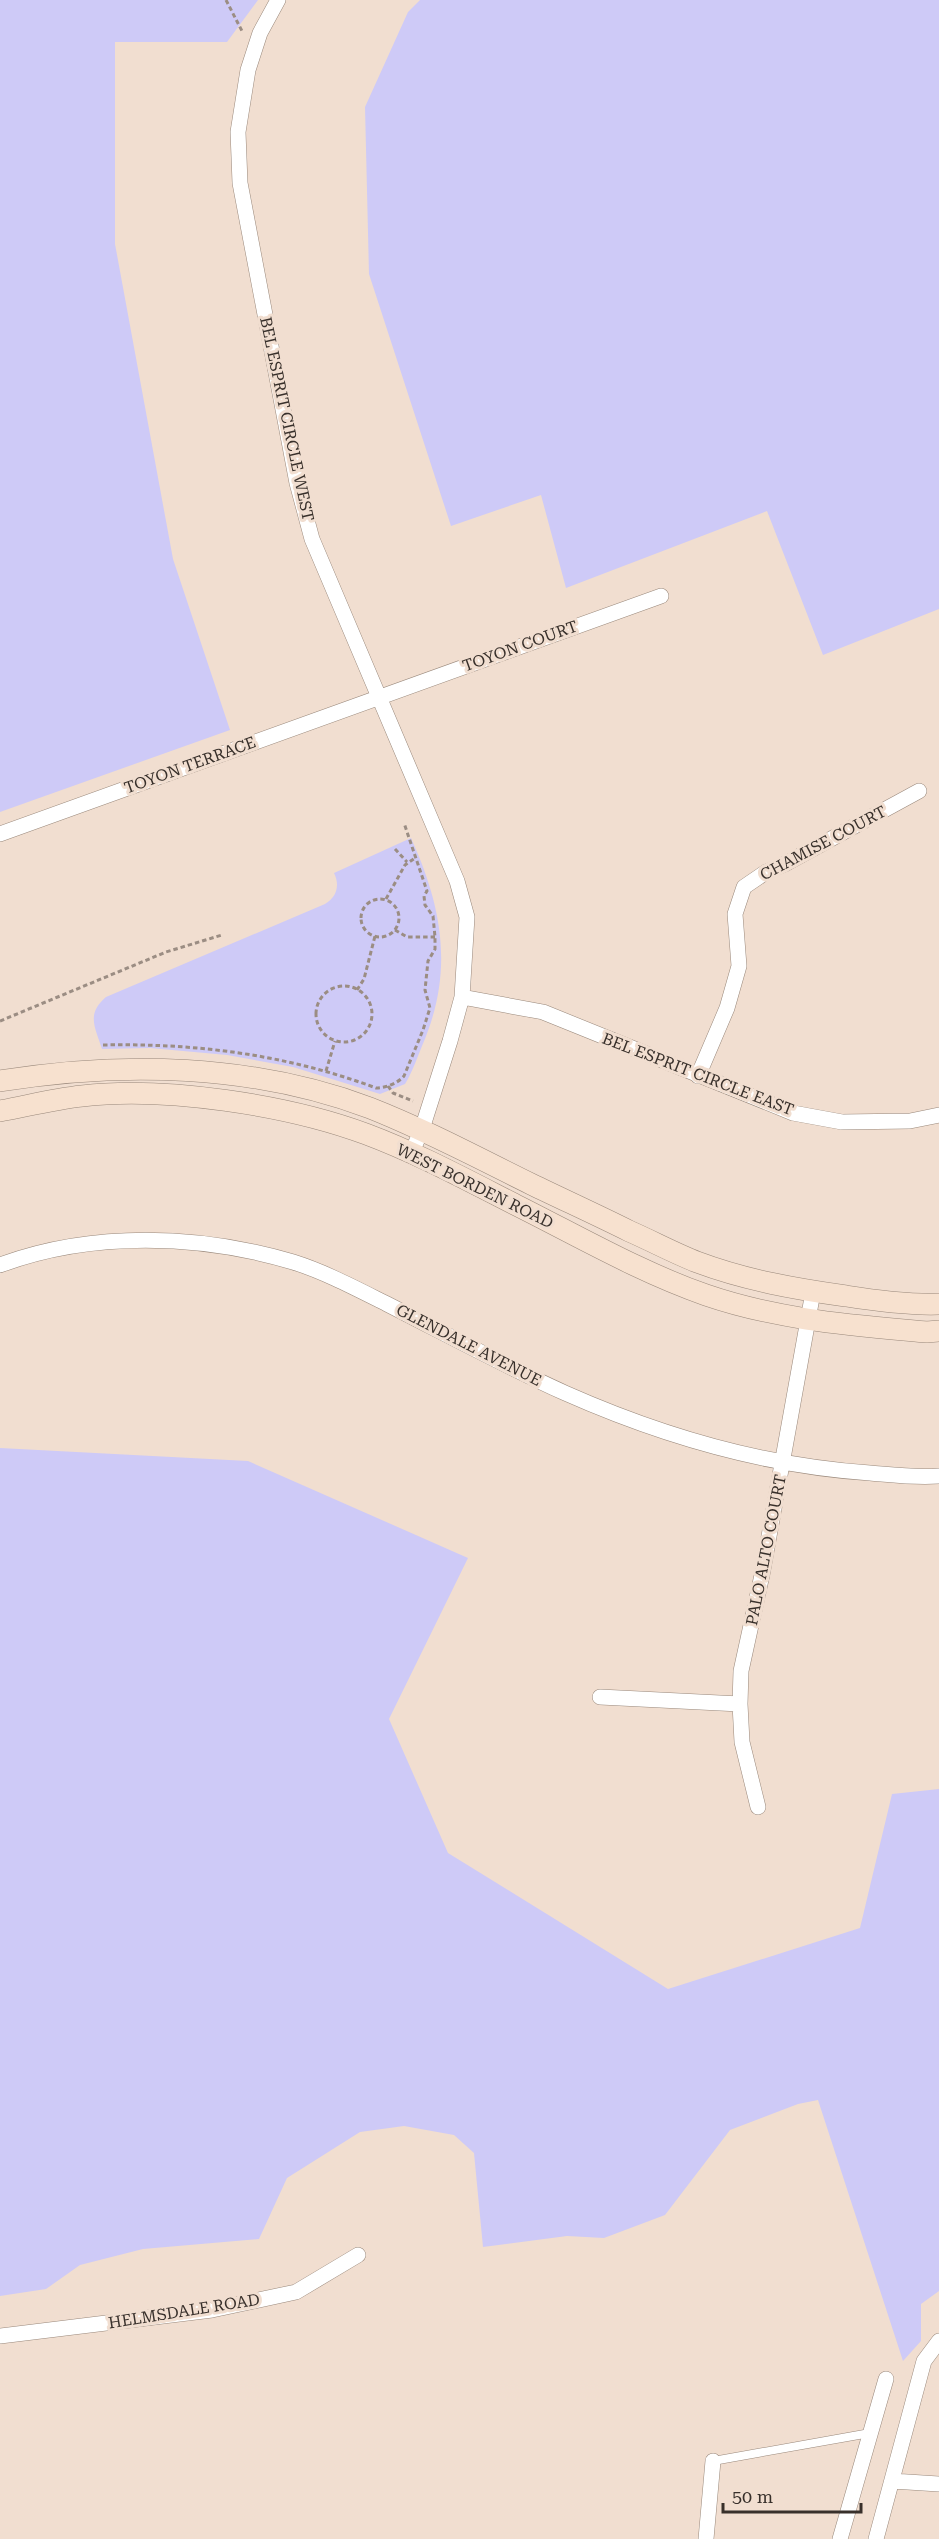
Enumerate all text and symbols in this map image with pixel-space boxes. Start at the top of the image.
street label: BEL ESPRIT CIRCLE WEST [256,315,318,523]
street label: TOYON COURT [460,616,580,676]
street label: TOYON TERRACE [122,732,258,798]
street label: CHAMISE COURT [757,802,890,884]
street label: BEL ESPRIT CIRCLE EAST [600,1029,797,1119]
street label: WEST BORDEN ROAD [394,1140,556,1232]
street label: GLENDALE AVENUE [393,1300,545,1390]
street label: PALO ALTO COURT [742,1473,790,1627]
street label: HELMSDALE ROAD [107,2290,261,2332]
scale bar [723,2476,861,2514]
text: 50 m [732,2486,773,2507]

